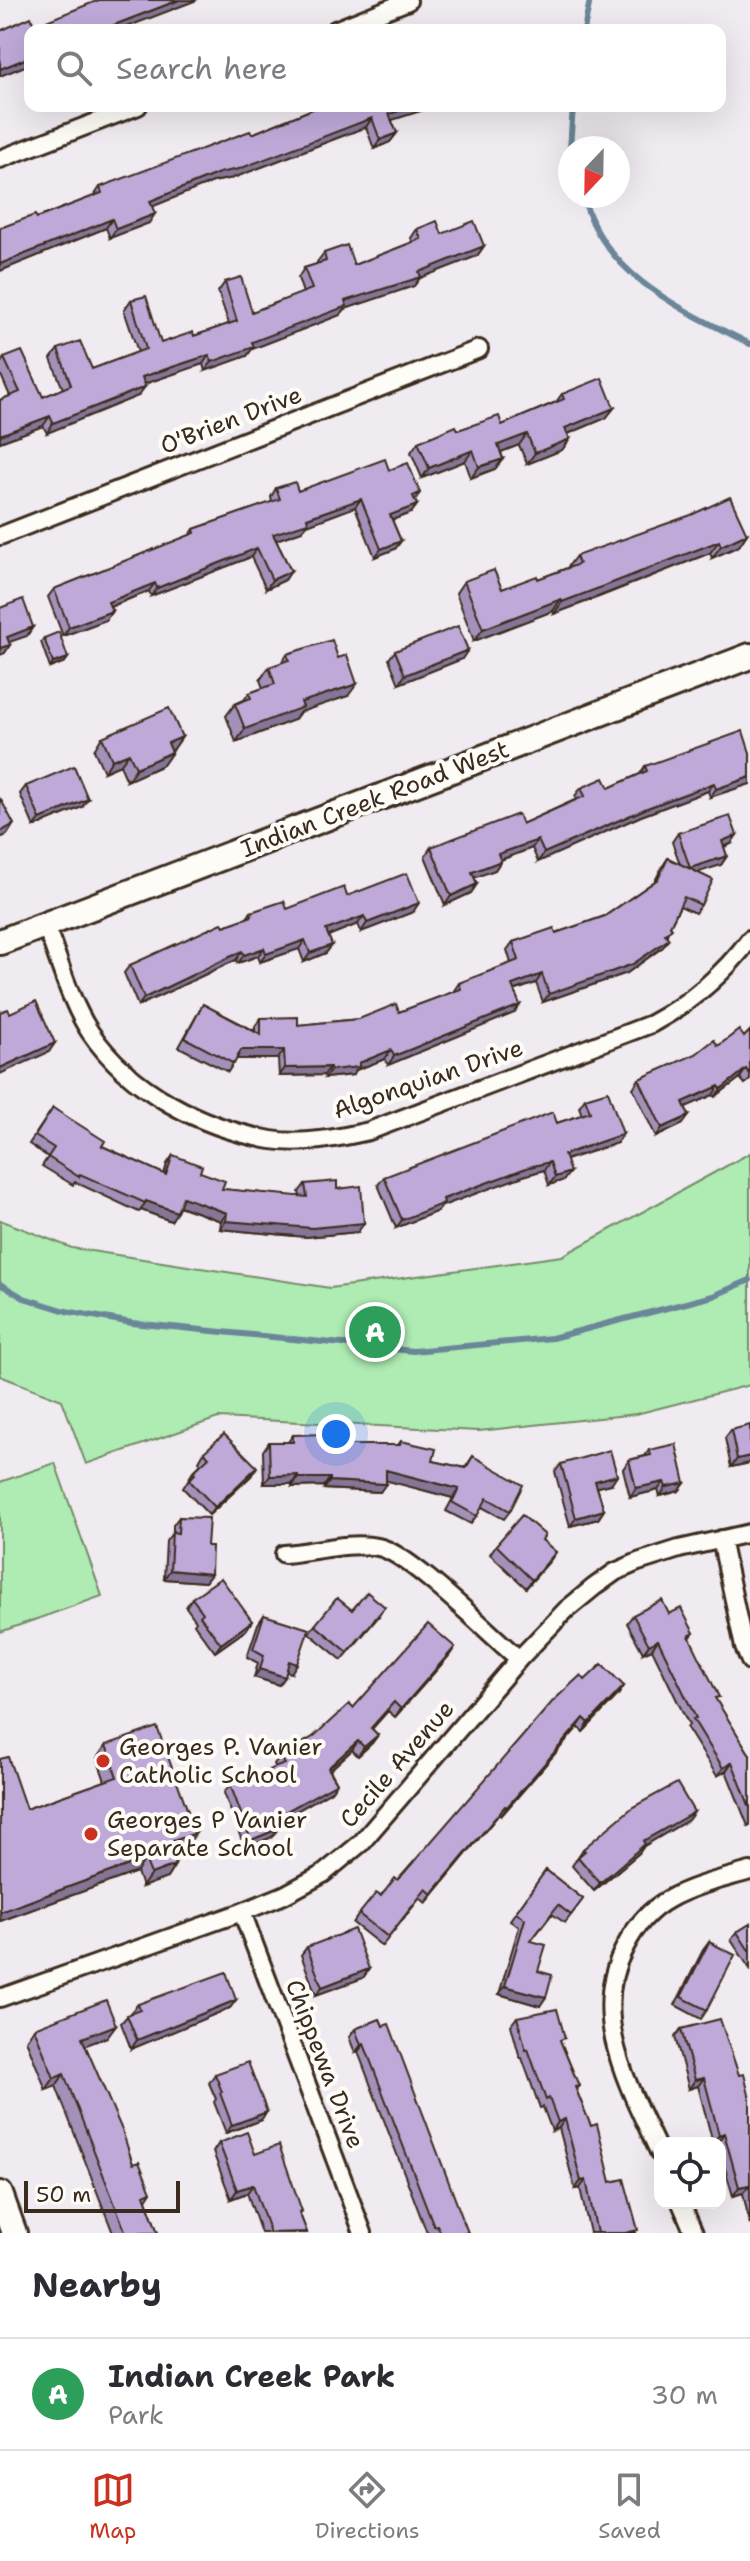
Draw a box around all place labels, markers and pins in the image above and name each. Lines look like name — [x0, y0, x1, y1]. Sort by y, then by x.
pin: A — [349, 1302, 401, 1362]
place label: Georges P. Vanier Catholic School — [119, 1731, 323, 1791]
marker: Georges P. Vanier Catholic School — [94, 1752, 112, 1770]
place label: Georges P Vanier Separate School — [107, 1804, 307, 1864]
marker: Georges P Vanier Separate School — [82, 1825, 100, 1843]

